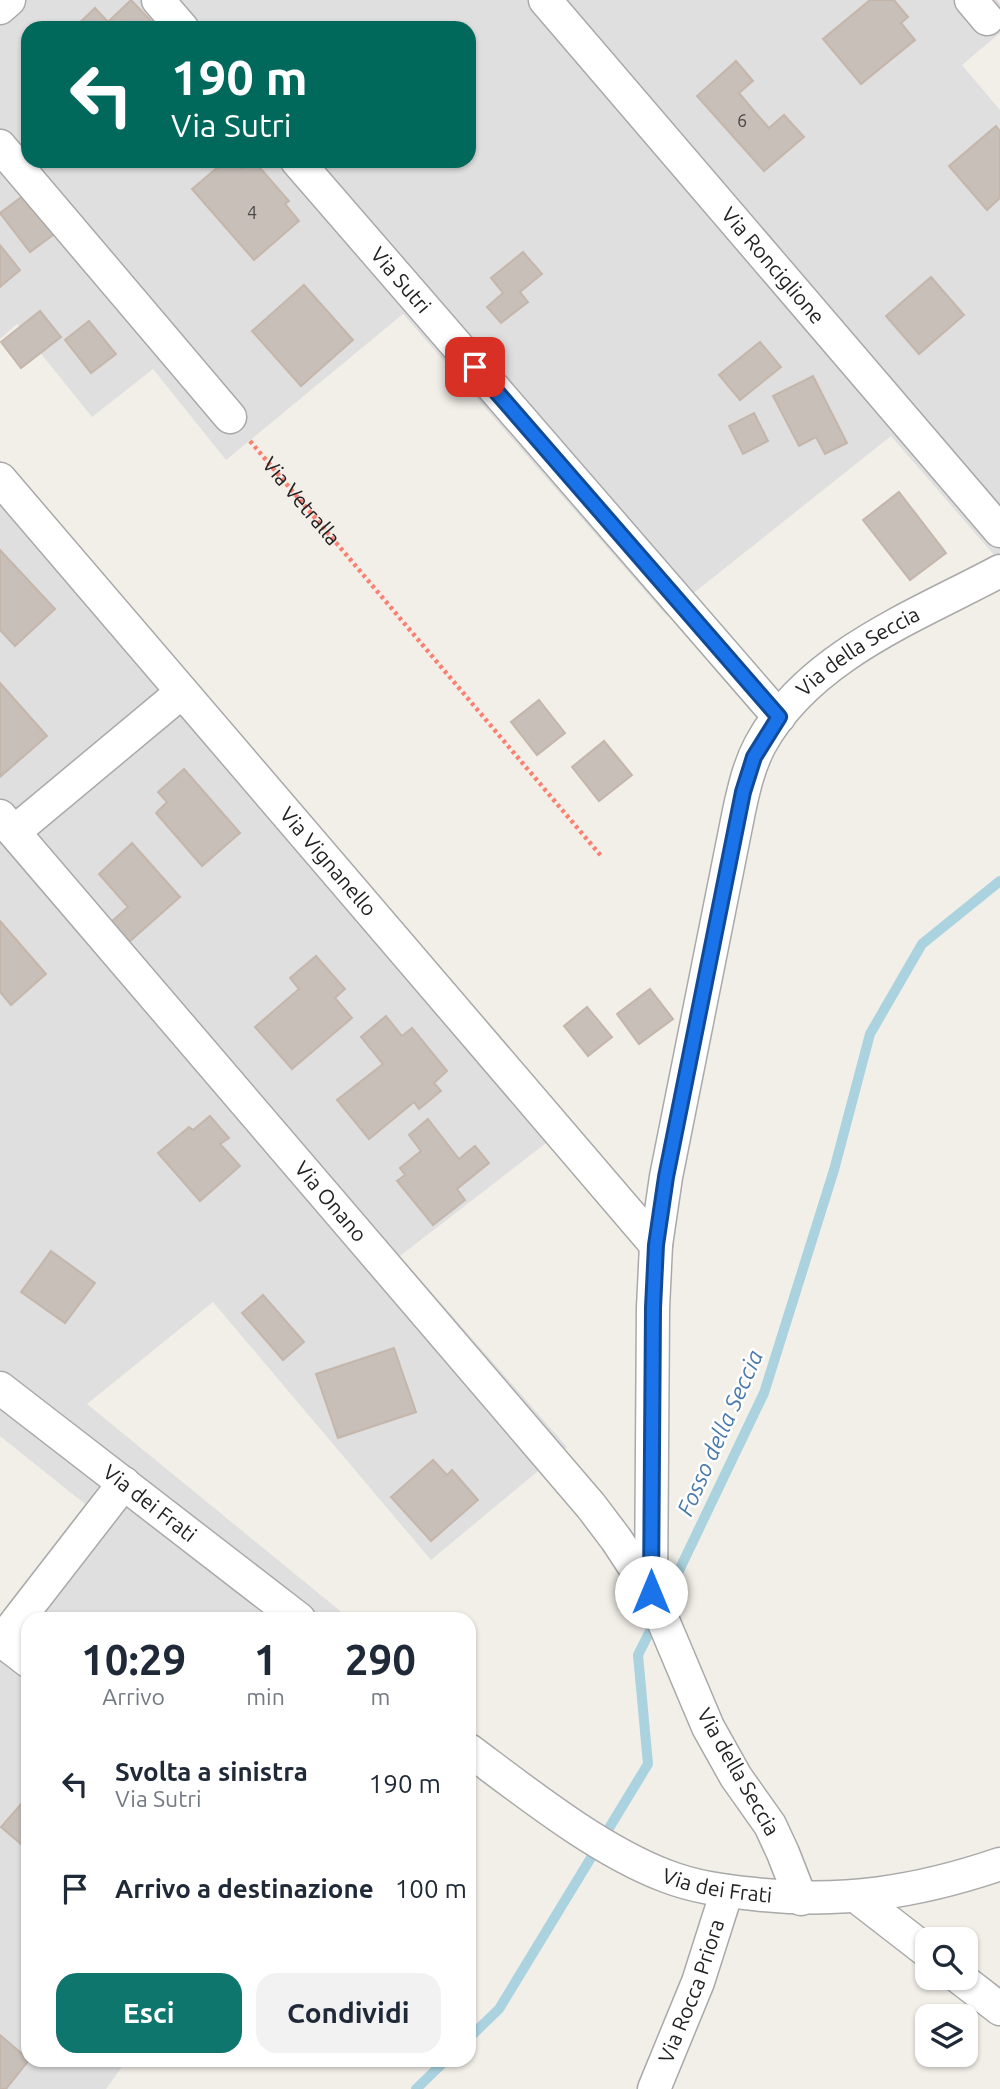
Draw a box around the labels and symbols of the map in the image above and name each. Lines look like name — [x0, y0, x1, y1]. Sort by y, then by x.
house number: 6 — [737, 110, 747, 130]
house number: 4 — [247, 202, 257, 222]
street label: Via Ronciglione — [717, 202, 830, 328]
street label: Via Sutri — [366, 242, 436, 317]
pin — [445, 337, 505, 397]
street label: Via Vetralla — [258, 452, 346, 550]
street label: Via della Seccia — [791, 601, 923, 701]
street label: Via Vignanello — [275, 802, 382, 920]
street label: Via Onano — [290, 1156, 372, 1246]
water label: Fosso della Seccia — [672, 1346, 767, 1519]
street label: Via dei Frati — [99, 1459, 202, 1546]
position arrow — [614, 1555, 688, 1629]
street label: Via della Seccia — [693, 1703, 785, 1840]
street label: Via dei Frati — [659, 1863, 773, 1907]
street label: Via Rocca Priora — [653, 1916, 728, 2066]

